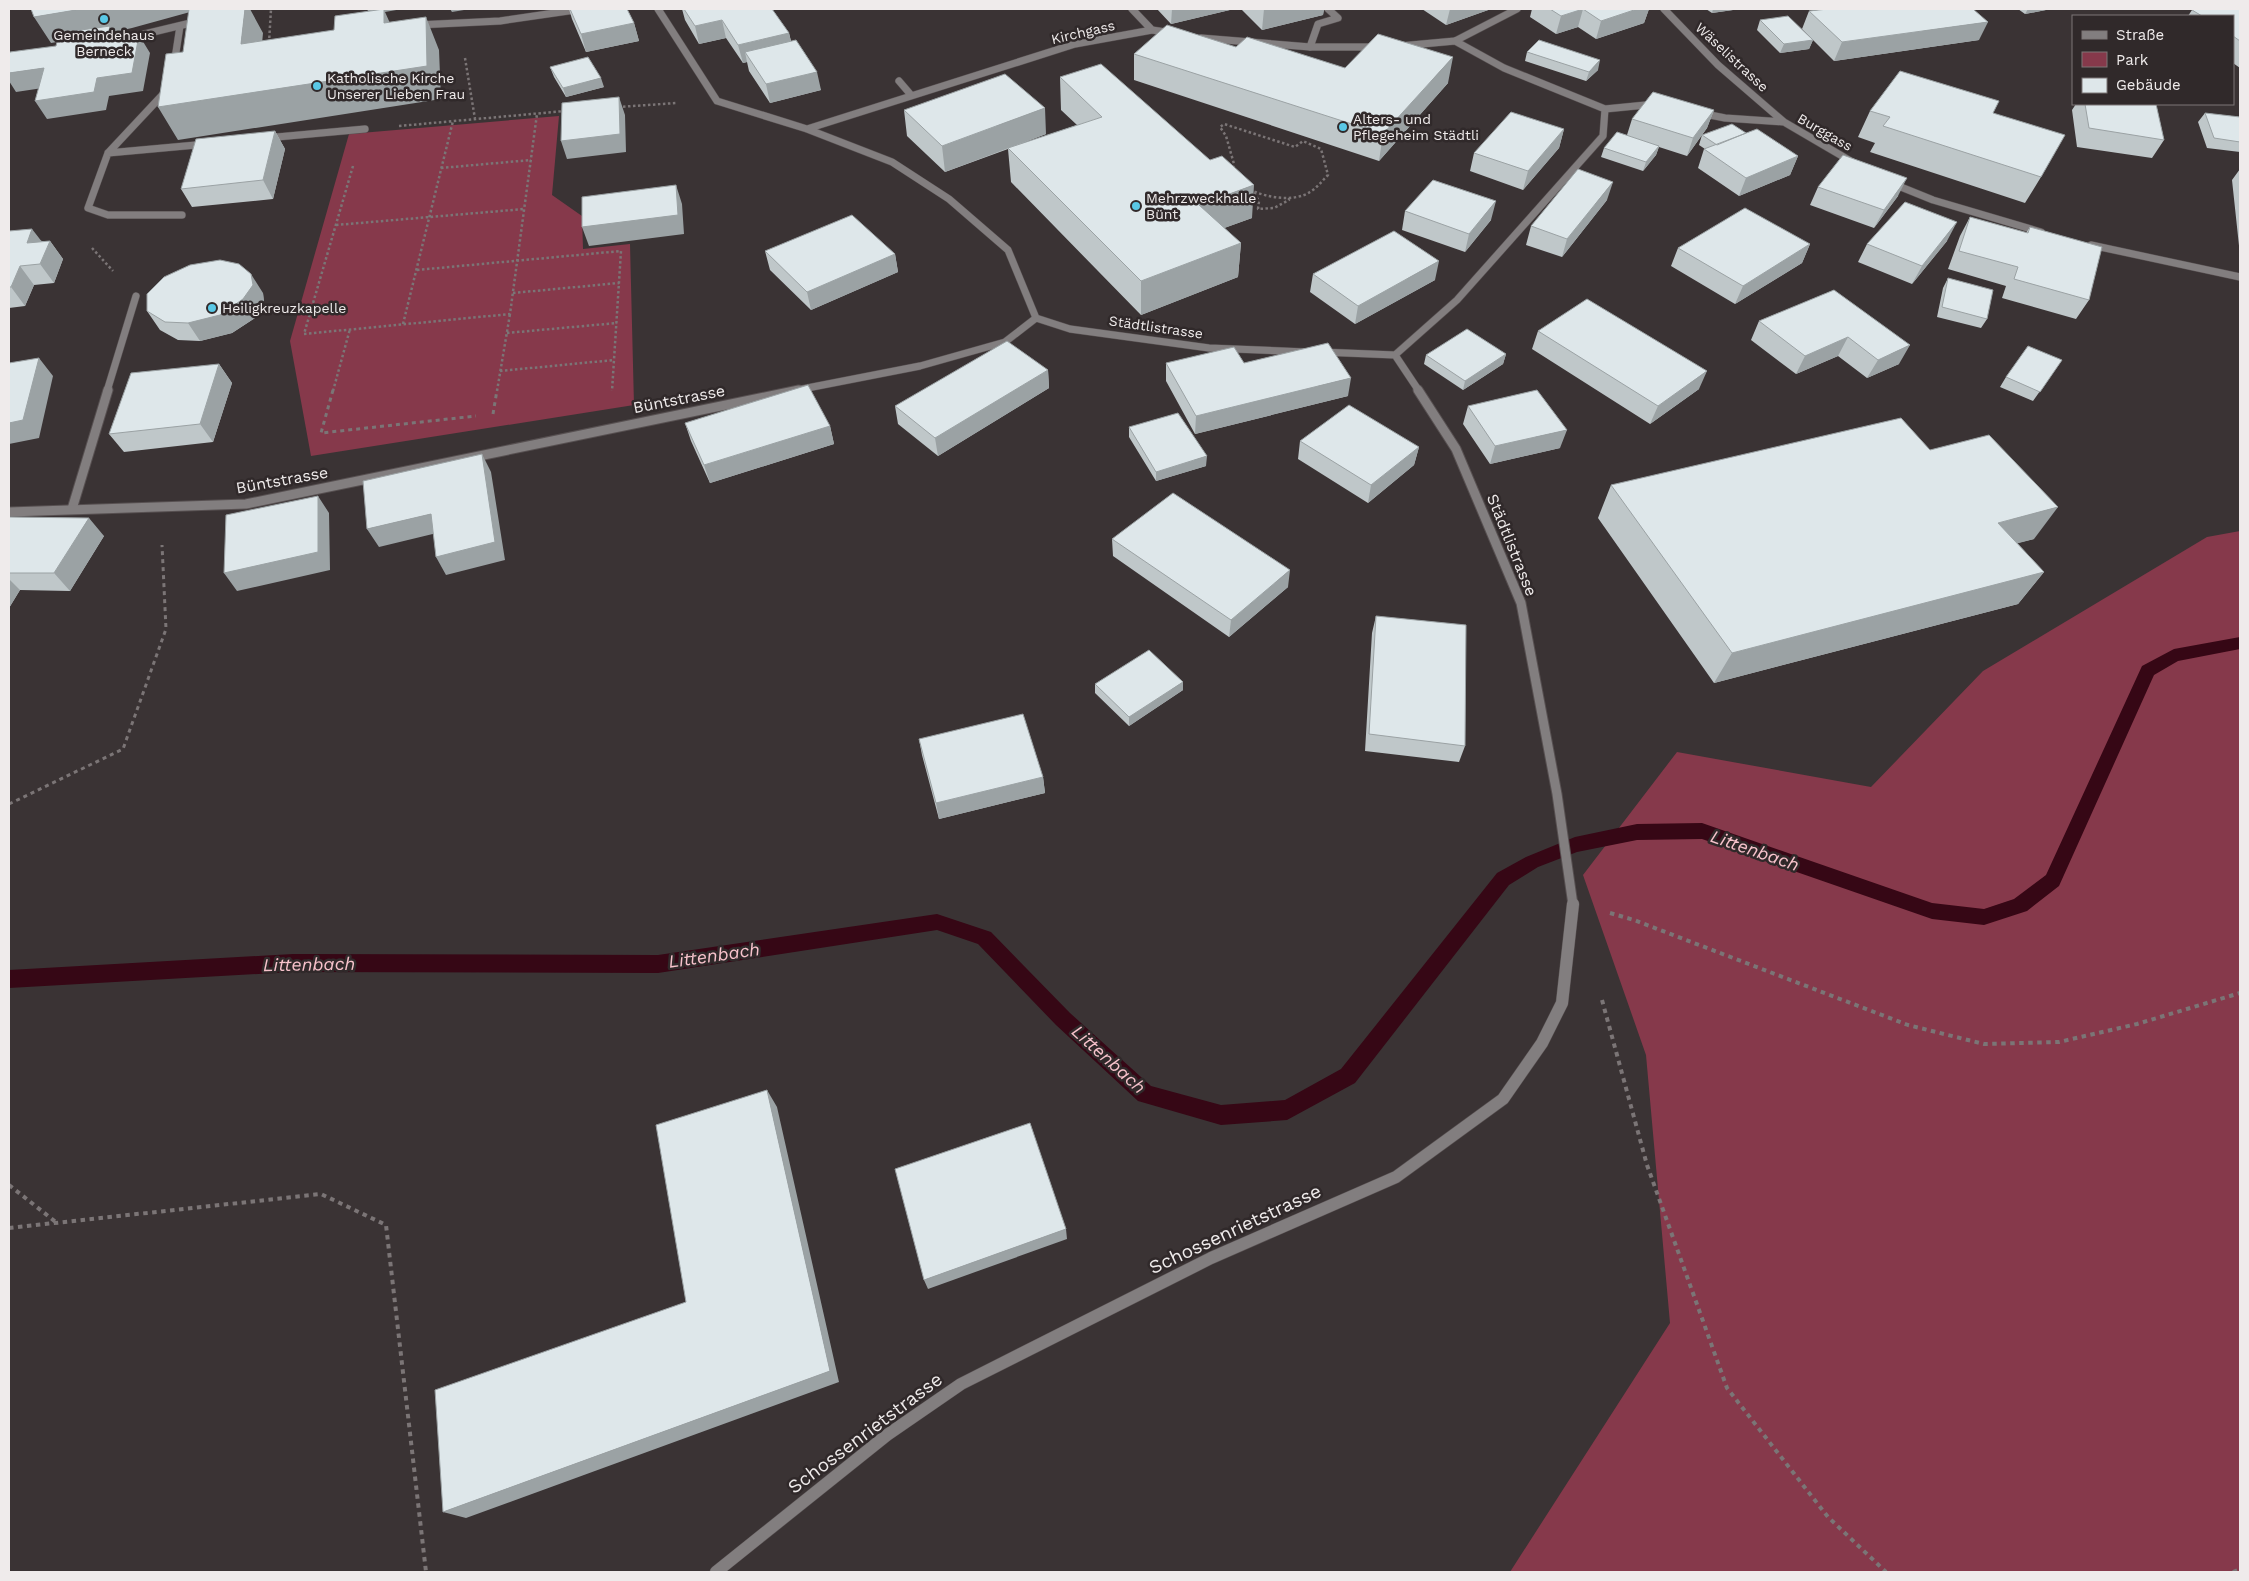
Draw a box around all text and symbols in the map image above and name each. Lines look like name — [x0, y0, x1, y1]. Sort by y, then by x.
marker: Gemeindehaus Berneck — [98, 13, 110, 25]
legend — [2072, 15, 2234, 105]
street label: Kirchgass — [1050, 17, 1116, 47]
street label: Wäselistrasse — [1692, 19, 1772, 95]
text: Straße — [2116, 26, 2164, 44]
place label: Gemeindehaus Berneck — [53, 27, 155, 59]
text: Park — [2116, 51, 2149, 69]
place label: Katholische Kirche Unserer Lieben Frau — [327, 70, 465, 102]
text: Gebäude — [2116, 76, 2181, 94]
marker: Katholische Kirche Unserer Lieben Frau — [311, 80, 323, 92]
street label: Burggass — [1795, 110, 1855, 154]
place label: Alters- und Pflegeheim Städtli — [1353, 111, 1479, 143]
marker: Alters- und Pflegeheim Städtli — [1337, 121, 1349, 133]
place label: Mehrzweckhalle Bünt — [1146, 190, 1256, 222]
marker: Mehrzweckhalle Bünt — [1130, 200, 1142, 212]
place label: Heiligkreuzkapelle — [222, 300, 346, 316]
marker: Heiligkreuzkapelle — [206, 302, 218, 314]
street label: Städtlistrasse — [1108, 312, 1204, 342]
street label: Büntstrasse — [631, 381, 727, 417]
street label: Büntstrasse — [234, 463, 330, 497]
street label: Städtlistrasse — [1483, 491, 1541, 599]
water label: Littenbach — [1708, 825, 1802, 875]
water label: Littenbach — [667, 938, 761, 972]
water label: Littenbach — [263, 953, 355, 975]
water label: Littenbach — [1068, 1020, 1150, 1098]
street label: Schossenrietstrasse — [1145, 1179, 1325, 1279]
street label: Schossenrietstrasse — [783, 1367, 947, 1499]

